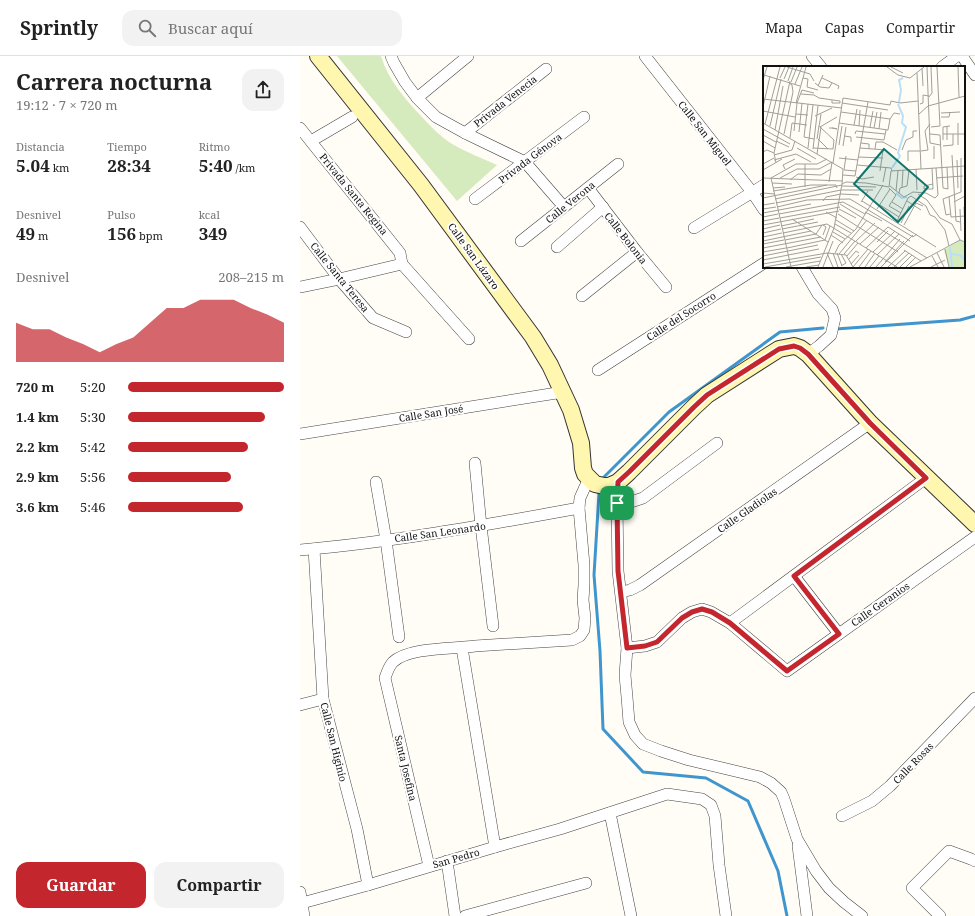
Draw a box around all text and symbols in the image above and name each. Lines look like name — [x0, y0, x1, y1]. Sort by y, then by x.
search box — [122, 10, 402, 46]
text: Sprintly — [20, 15, 98, 41]
icon: search — [136, 17, 158, 39]
text: Buscar aquí — [168, 18, 253, 38]
text: Mapa — [765, 18, 803, 37]
text: Capas — [825, 18, 864, 37]
text: Compartir — [886, 18, 955, 37]
text: Carrera nocturna — [16, 66, 212, 96]
inset map — [763, 66, 965, 268]
button: share — [242, 69, 284, 111]
street label: Privada Venecia — [470, 72, 540, 130]
text: 19:12 · 7 × 720 m — [16, 96, 118, 114]
street label: Calle San Miguel — [675, 98, 735, 168]
street label: Privada Génova — [495, 129, 565, 186]
text: Distancia — [16, 139, 65, 154]
text: Tiempo — [107, 139, 147, 154]
text: Ritmo — [199, 139, 230, 154]
street label: Privada Santa Regina — [317, 150, 392, 238]
text: 5.04 — [16, 154, 50, 177]
text: 28:34 — [107, 154, 151, 177]
text: 5:40 — [199, 154, 233, 177]
text: km — [50, 160, 70, 175]
text: /km — [233, 160, 256, 175]
street label: Calle Verona — [542, 177, 598, 226]
text: Desnivel — [16, 207, 61, 222]
text: Pulso — [107, 207, 136, 222]
text: kcal — [199, 207, 220, 222]
street label: Calle Bolonia — [601, 209, 651, 267]
street label: Calle San Lázaro — [445, 220, 503, 292]
text: 49 — [16, 222, 35, 245]
text: 156 — [107, 222, 136, 245]
text: 349 — [199, 222, 227, 245]
text: m — [35, 228, 48, 243]
text: bpm — [136, 228, 163, 243]
street label: Calle Santa Teresa — [307, 239, 373, 315]
text: Desnivel — [16, 268, 69, 286]
text: 208–215 m — [218, 268, 284, 286]
street label: Calle del Socorro — [644, 288, 719, 344]
text: 720 m — [16, 378, 54, 396]
text: 5:20 — [80, 378, 106, 396]
street label: Calle San José — [398, 401, 464, 425]
text: 1.4 km — [16, 408, 59, 426]
text: 5:30 — [80, 408, 106, 426]
text: 2.2 km — [16, 438, 59, 456]
text: 5:42 — [80, 438, 106, 456]
text: 2.9 km — [16, 468, 59, 486]
text: 5:56 — [80, 468, 106, 486]
street label: Calle Gladiolas — [714, 484, 780, 536]
pin — [600, 486, 634, 520]
icon: arrive — [606, 492, 628, 514]
text: 3.6 km — [16, 498, 59, 516]
text: 5:46 — [80, 498, 106, 516]
street label: Calle San Leonardo — [393, 519, 487, 545]
street label: Calle Geranios — [848, 578, 912, 629]
street label: Calle San Higinio — [317, 701, 351, 783]
street label: Santa Josefina — [392, 734, 420, 803]
street label: Calle Rosas — [890, 739, 937, 787]
street label: San Pedro — [431, 845, 481, 871]
button: Guardar — [16, 862, 146, 908]
button: Compartir — [154, 862, 284, 908]

